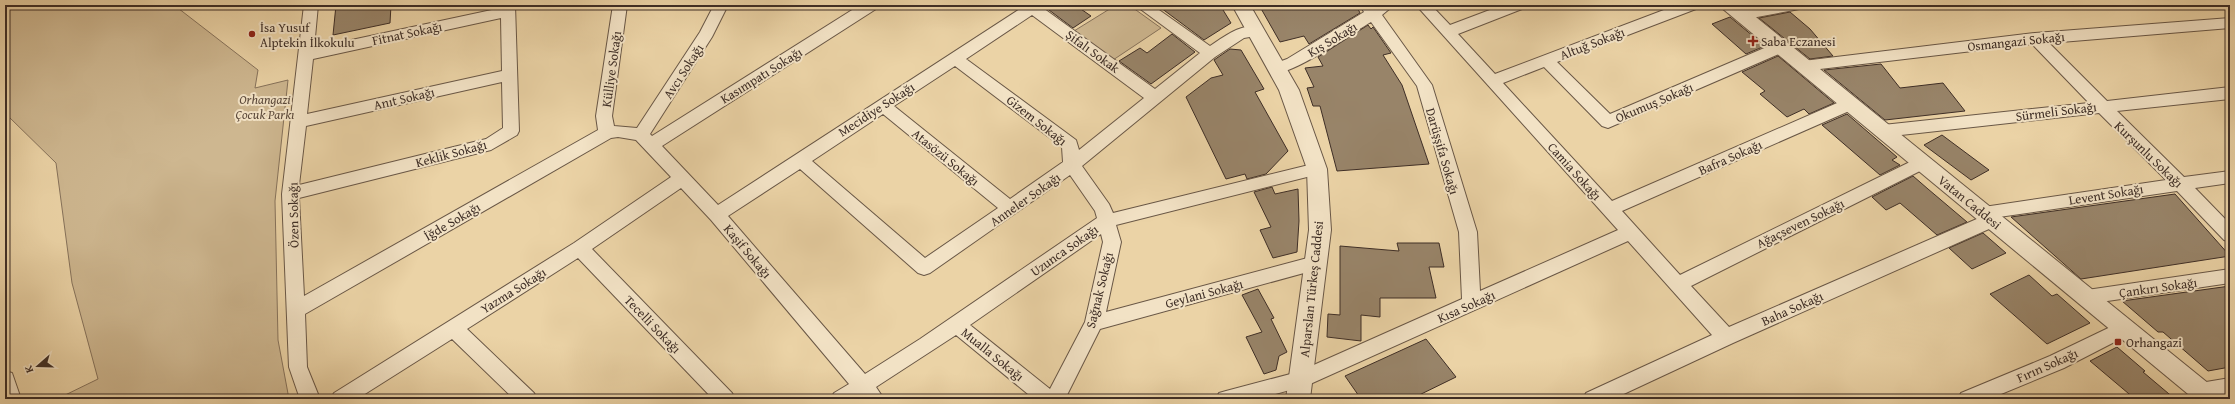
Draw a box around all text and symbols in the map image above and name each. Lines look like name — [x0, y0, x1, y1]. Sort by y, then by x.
street label: Fitnat Sokağı — [370, 17, 444, 50]
street label: Kış Sokağı — [1304, 17, 1361, 62]
place label: İsa Yusuf Alptekin İlkokulu — [260, 18, 355, 52]
street label: Altuğ Sokağı — [1557, 22, 1628, 65]
street label: Şifalı Sokak — [1062, 25, 1124, 78]
street label: Osmangazi Sokağı — [1966, 27, 2066, 56]
marker: İsa Yusuf Alptekin İlkokulu — [247, 29, 257, 39]
street label: Külliye Sokağı — [597, 29, 626, 108]
place label: Saba Eczanesi — [1761, 32, 1836, 51]
marker: Saba Eczanesi — [1748, 36, 1758, 46]
street label: Avcı Sokağı — [659, 40, 708, 102]
street label: Kasımpatı Sokağı — [717, 42, 806, 108]
street label: Mecidiye Sokağı — [834, 77, 919, 141]
street label: Okumuş Sokağı — [1612, 77, 1696, 127]
street label: Anıt Sokağı — [372, 82, 437, 115]
park label: Orhangazi Çocuk Parkı — [236, 90, 295, 124]
street label: Gizem Sokağı — [1002, 91, 1071, 150]
street label: Sürmeli Sokağı — [2014, 97, 2098, 126]
street label: Darüşşifa Sokağı — [1421, 106, 1464, 197]
street label: Kurşunlu Sokağı — [2110, 117, 2188, 192]
street label: Atasözü Sokağı — [908, 124, 984, 191]
street label: Keklik Sokağı — [413, 135, 489, 172]
street label: Bafra Sokağı — [1695, 135, 1765, 180]
street label: Camia Sokağı — [1543, 138, 1606, 205]
street label: Anneler Sokağı — [986, 168, 1065, 231]
street label: Vatan Caddesi — [1934, 171, 2006, 234]
street label: Levent Sokağı — [2067, 179, 2145, 210]
street label: Özen Sokağı — [283, 182, 304, 248]
street label: Ağaçseven Sokağı — [1753, 194, 1848, 253]
street label: İğde Sokağı — [421, 197, 484, 245]
street label: Alparslan Türkeş Caddesi — [1295, 219, 1328, 358]
street label: Kaşif Sokağı — [719, 220, 776, 283]
street label: Uzunca Sokağı — [1026, 220, 1102, 281]
street label: Sağnak Sokağı — [1081, 250, 1118, 330]
street label: Yazma Sokağı — [477, 262, 550, 318]
street label: Çankırı Sokağı — [2118, 273, 2199, 302]
street label: Geylani Sokağı — [1163, 274, 1245, 313]
street label: Kısa Sokağı — [1434, 285, 1498, 328]
street label: Baha Sokağı — [1758, 286, 1826, 330]
street label: Tecelli Sokağı — [620, 291, 686, 358]
street label: Mualla Sokağı — [957, 323, 1028, 386]
place label: Orhangazi — [2126, 333, 2182, 352]
marker: Orhangazi — [2113, 337, 2123, 347]
street label: Fırın Sokağı — [2014, 343, 2081, 387]
north arrow — [18, 346, 58, 386]
text: K — [20, 363, 37, 375]

